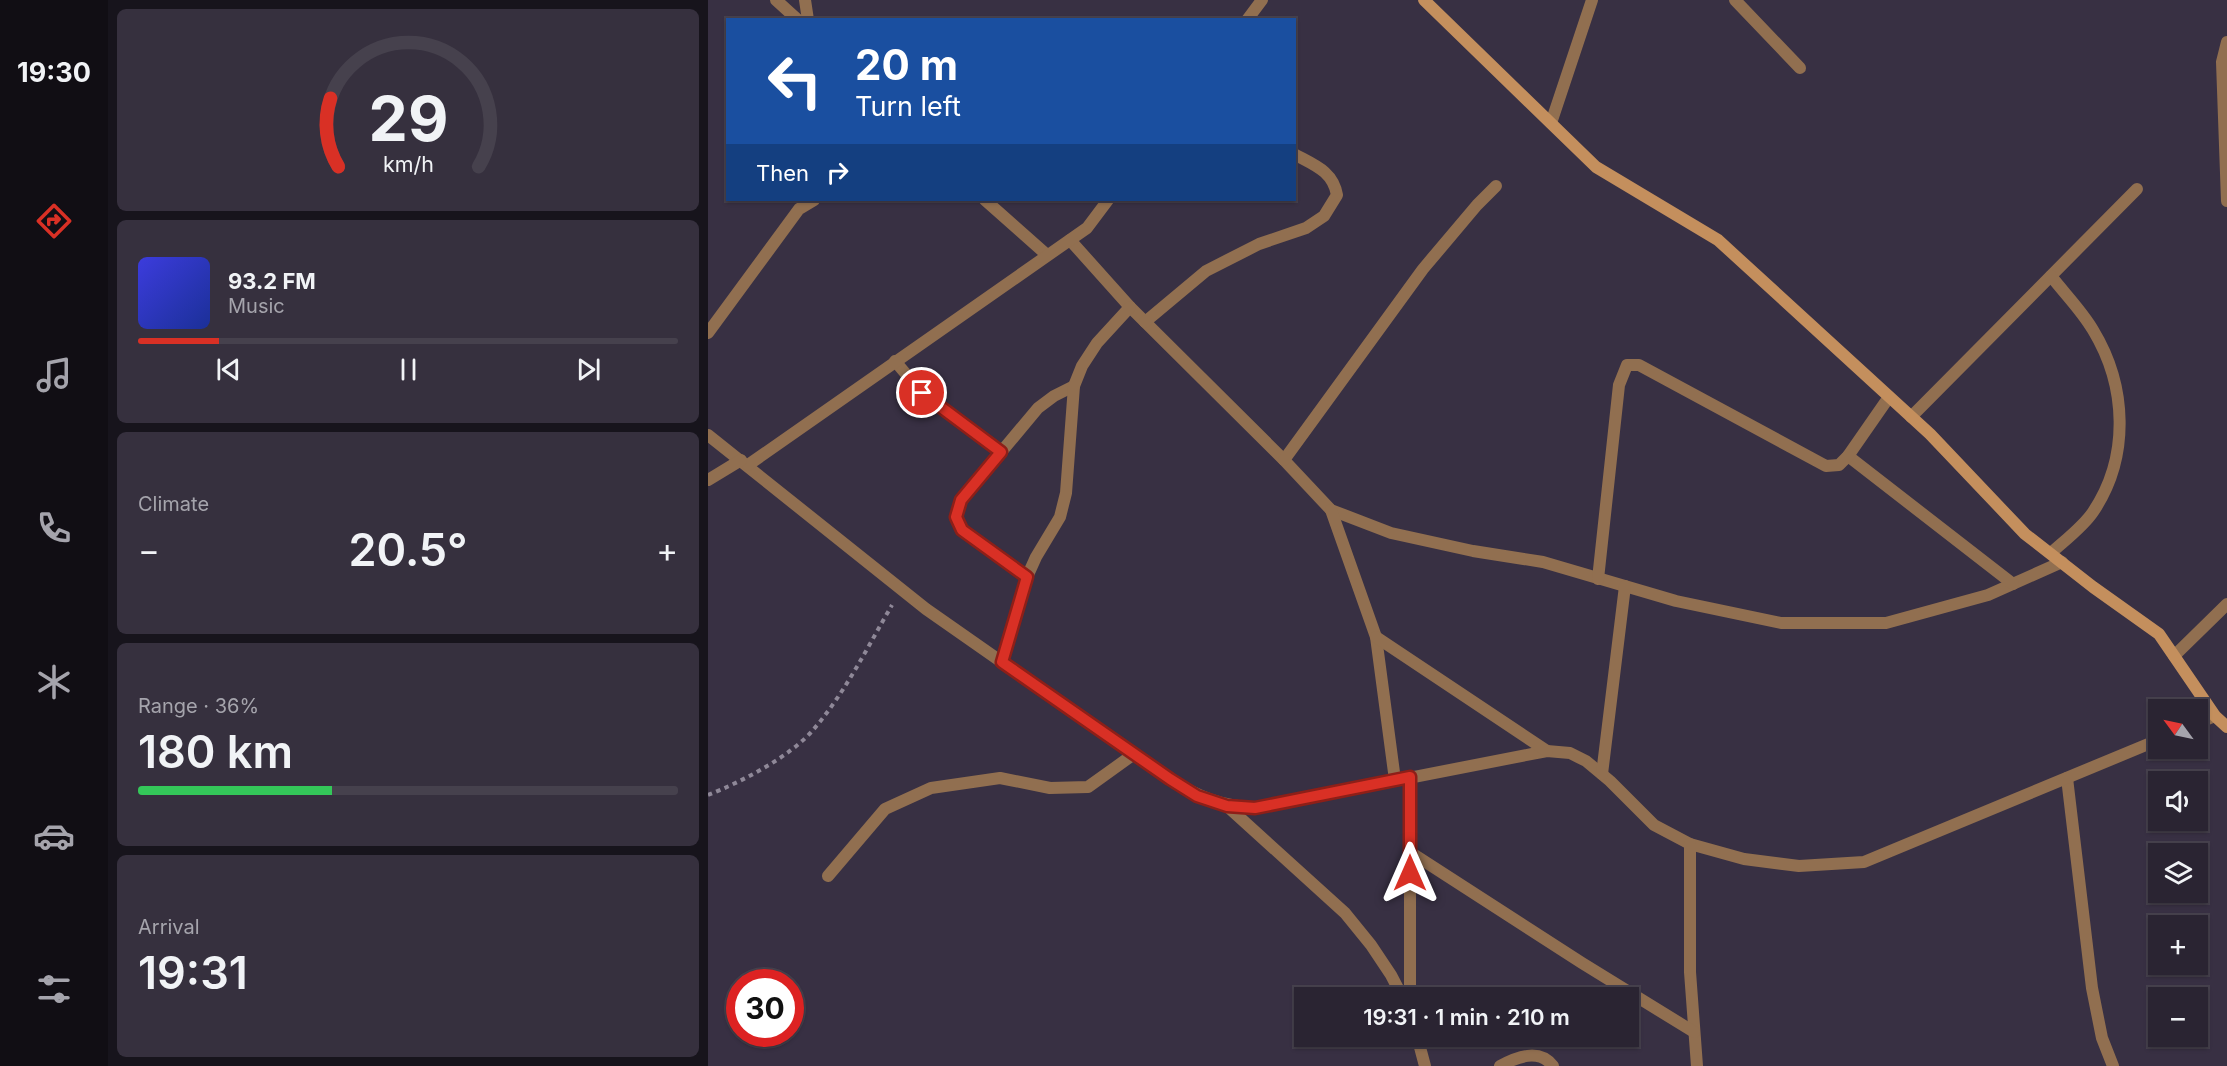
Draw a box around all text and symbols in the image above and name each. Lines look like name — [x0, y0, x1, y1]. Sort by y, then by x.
text: 20 m — [855, 39, 958, 90]
icon: left — [756, 42, 834, 120]
text: 19:30 — [17, 56, 91, 89]
text: 29 — [368, 81, 448, 156]
text: Turn left — [855, 90, 961, 123]
text: km/h — [383, 152, 433, 178]
icon: right — [821, 156, 854, 189]
text: Then — [756, 160, 809, 186]
icon: directions — [33, 200, 75, 242]
text: 93.2 FM — [228, 268, 316, 294]
text: Music — [228, 294, 285, 318]
icon: previous — [212, 353, 245, 386]
icon: pause — [392, 353, 425, 386]
icon: next — [572, 353, 605, 386]
icon: music — [33, 354, 75, 396]
pin — [896, 367, 947, 418]
icon: arrive — [905, 376, 938, 409]
text: Climate — [138, 492, 209, 516]
icon: phone — [33, 507, 75, 549]
text: 20.5° — [348, 522, 468, 577]
text: − — [138, 530, 160, 570]
text: + — [656, 530, 678, 570]
icon: climate — [33, 661, 75, 703]
text: Range · 36% — [138, 694, 259, 718]
north arrow — [2148, 699, 2208, 759]
map controls — [2148, 699, 2208, 1047]
text: 180 km — [138, 724, 293, 779]
button: sound — [2148, 771, 2208, 831]
icon: car — [33, 815, 75, 857]
position arrow — [1378, 841, 1442, 905]
button: layers — [2148, 843, 2208, 903]
text: Arrival — [138, 915, 200, 939]
button: + — [2148, 915, 2208, 975]
text: 19:31 — [138, 945, 248, 1000]
icon: filters — [33, 968, 75, 1010]
speed limit sign: 30 — [726, 969, 804, 1047]
button: − — [2148, 987, 2208, 1047]
text: 19:31 · 1 min · 210 m — [1363, 1004, 1570, 1030]

